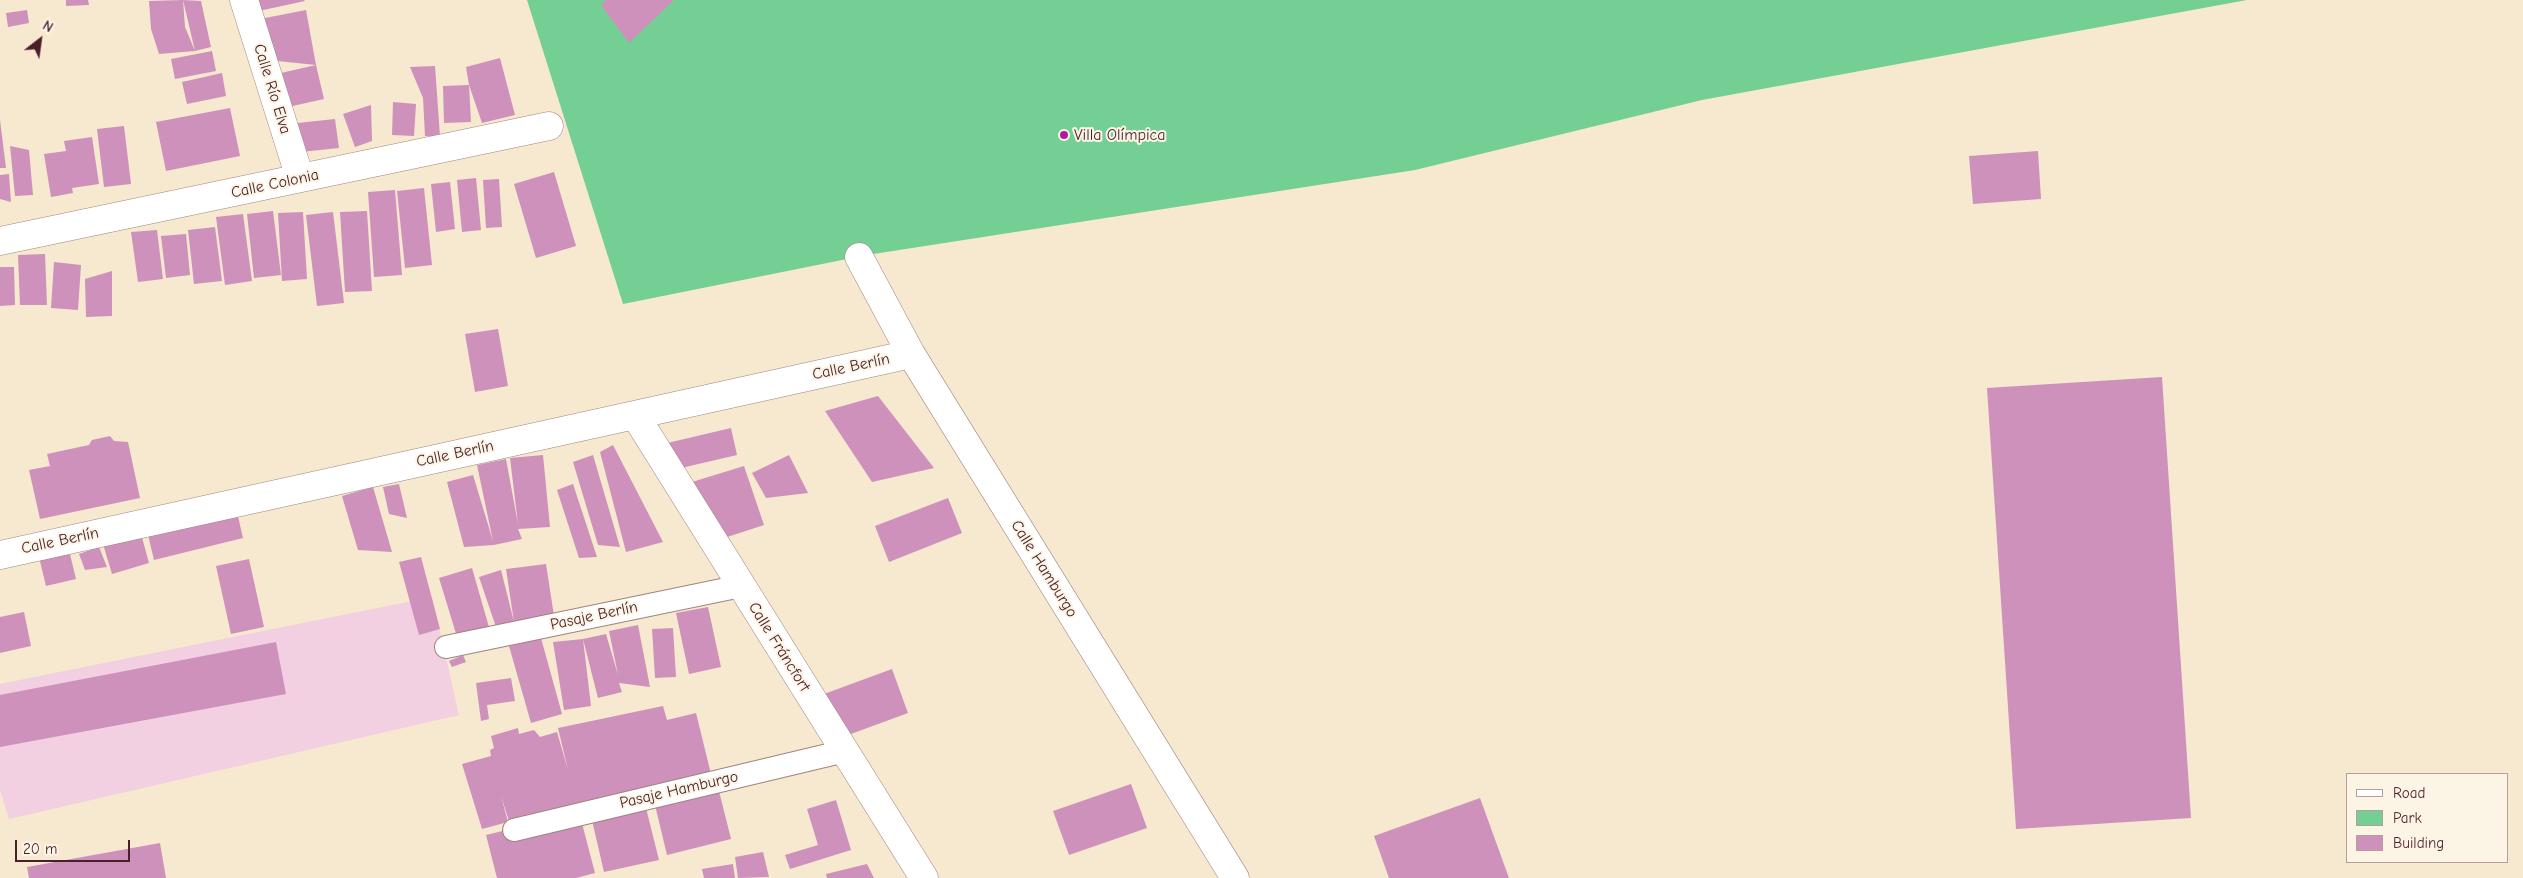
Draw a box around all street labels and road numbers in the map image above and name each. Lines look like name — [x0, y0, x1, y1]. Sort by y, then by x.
street label: Calle Río Elva — [249, 42, 295, 136]
street label: Calle Colonia — [229, 165, 321, 203]
street label: Calle Berlín — [810, 349, 892, 385]
street label: Calle Berlín — [414, 436, 496, 472]
street label: Calle Hamburgo — [1006, 517, 1082, 621]
street label: Calle Berlín — [19, 523, 101, 559]
street label: Pasaje Berlín — [549, 597, 639, 635]
street label: Calle Fráncfort — [744, 599, 814, 695]
street label: Pasaje Hamburgo — [618, 767, 740, 813]

